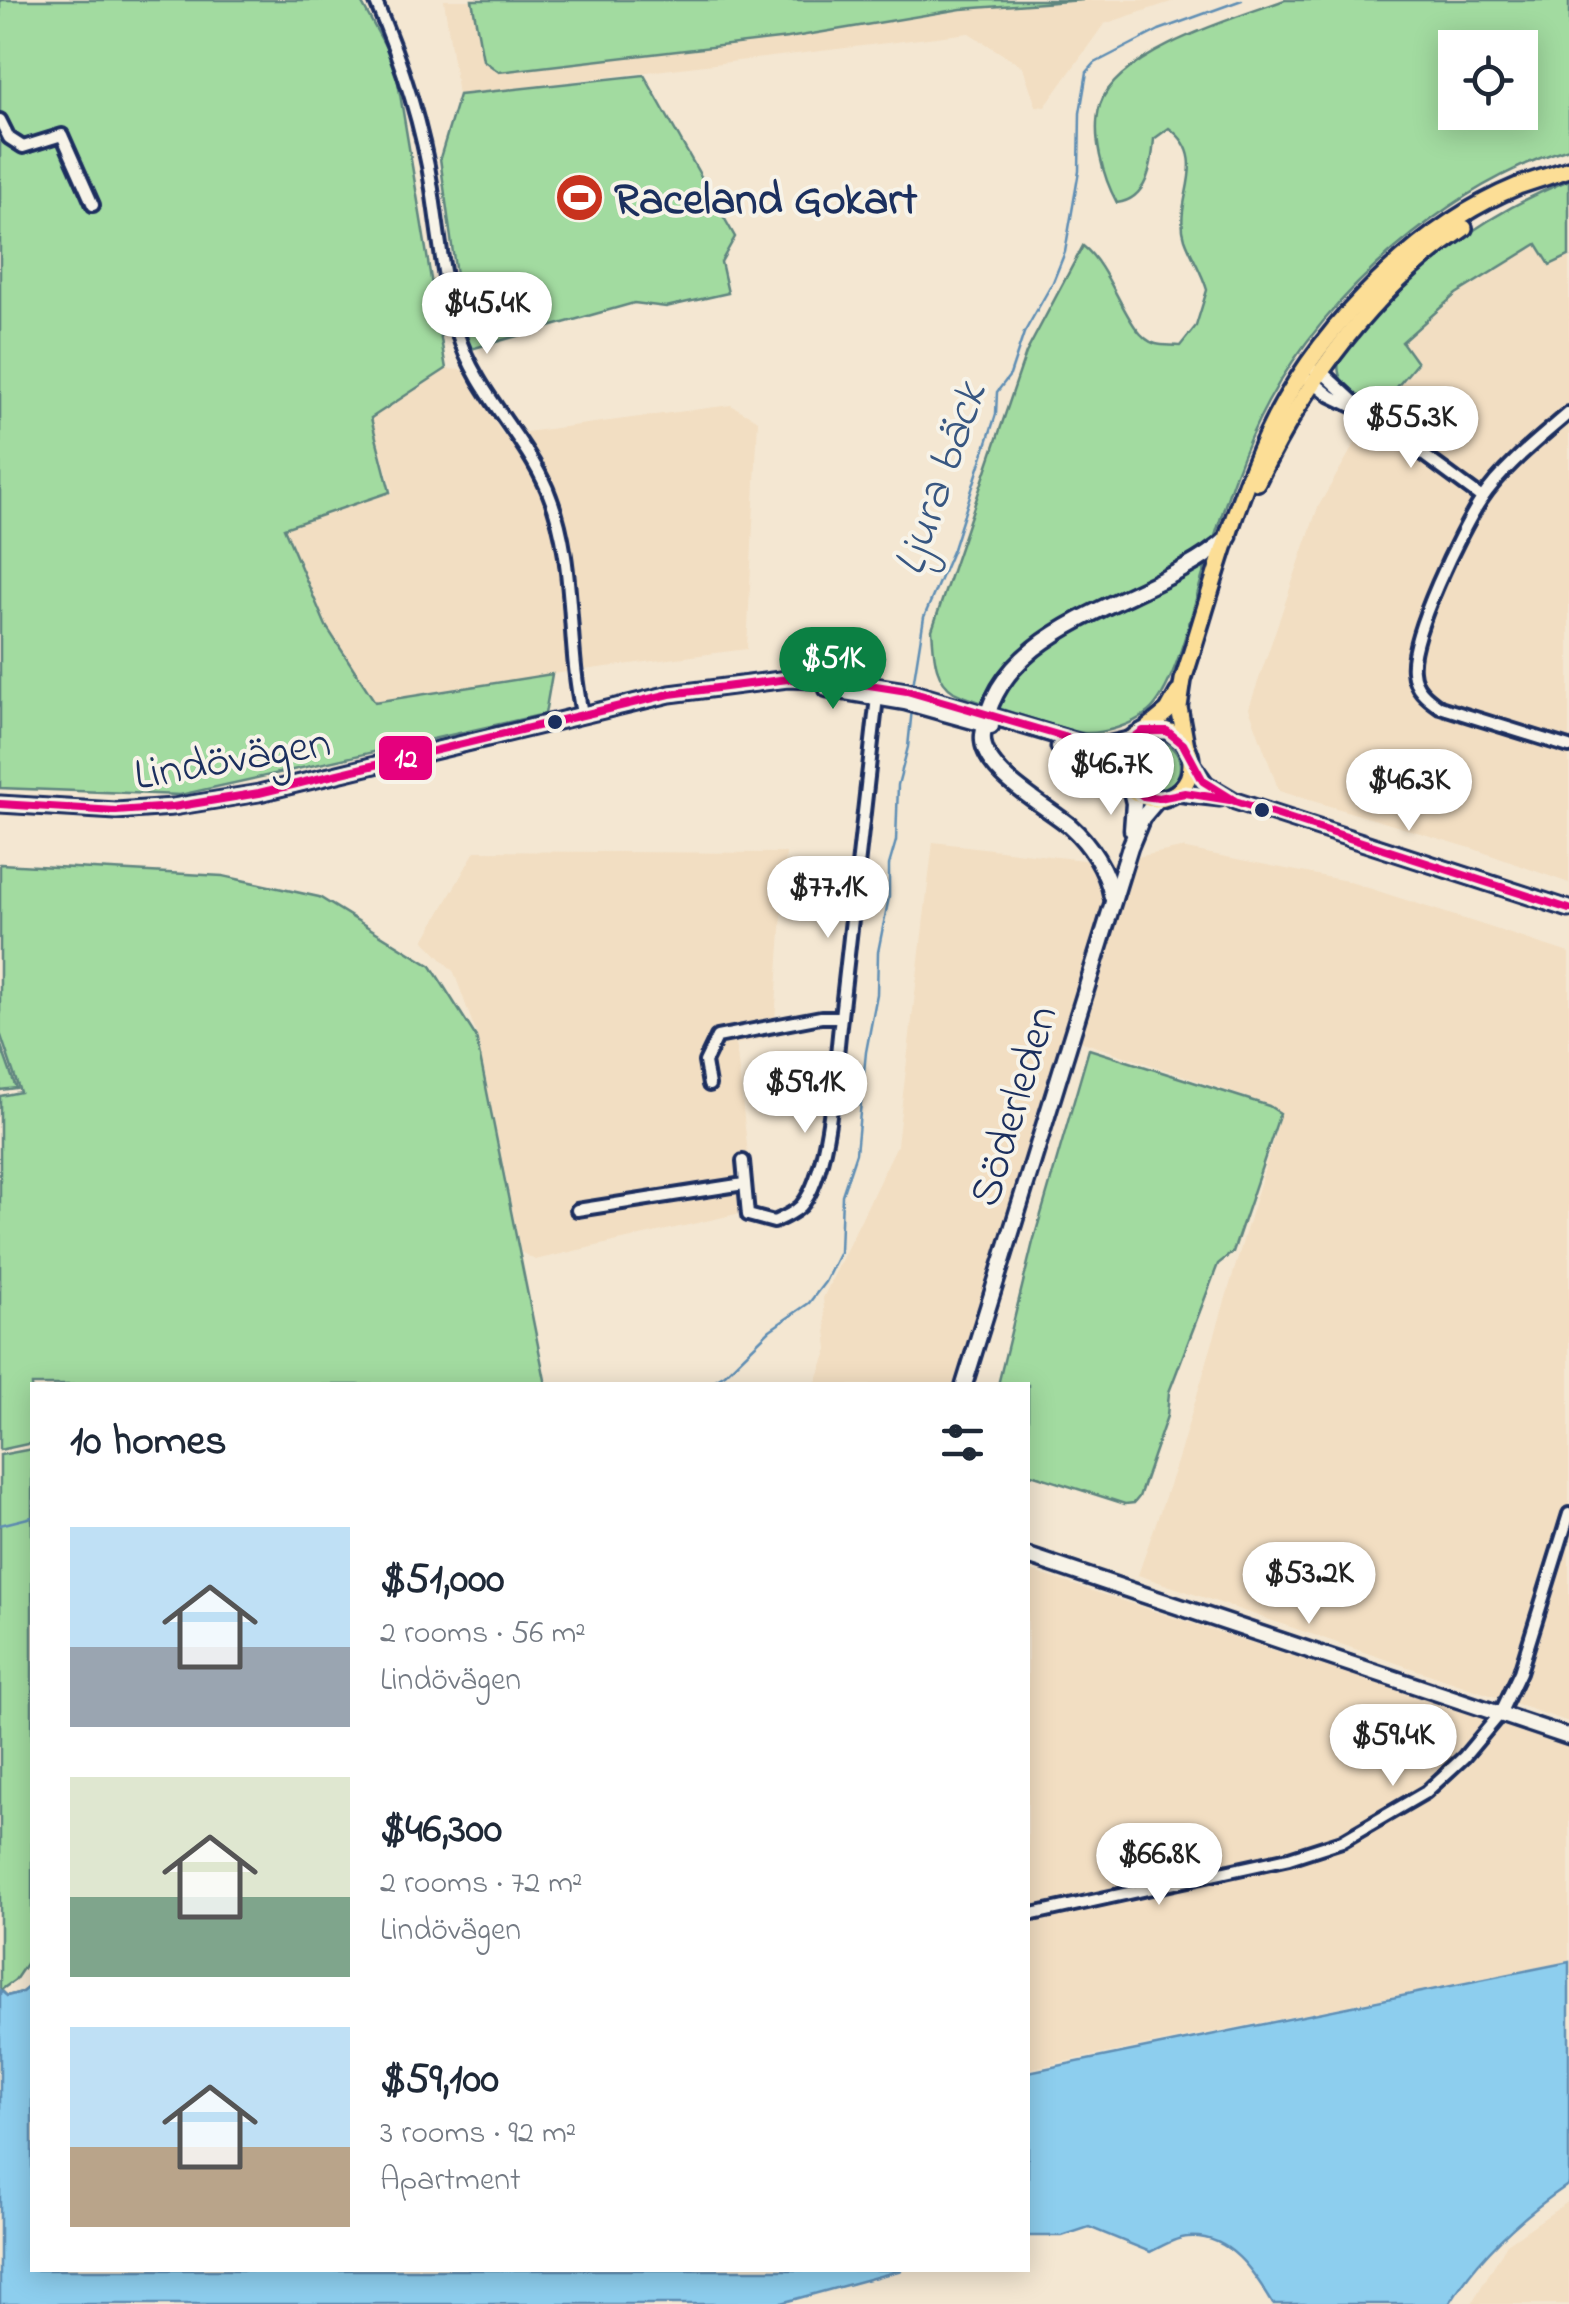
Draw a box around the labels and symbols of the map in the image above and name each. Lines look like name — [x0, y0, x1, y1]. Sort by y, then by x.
place label: Raceland Gokart — [614, 169, 918, 235]
sports icon: Raceland Gokart — [553, 171, 605, 223]
pin: $45.4K — [406, 272, 568, 357]
water label: Ljura bäck — [876, 372, 1008, 585]
pin: $55.3K — [1330, 386, 1492, 471]
pin: $51K — [774, 627, 892, 712]
street label: Lindövägen — [129, 711, 336, 812]
unlabelled marker — [545, 712, 565, 732]
pin: $46.7K — [1030, 733, 1192, 818]
line badge: 12 — [377, 734, 434, 782]
text: 12 — [395, 740, 417, 781]
pin: $46.3K — [1328, 749, 1490, 834]
unlabelled marker — [1252, 800, 1272, 820]
pin: $77.1K — [747, 856, 909, 941]
street label: Söderleden — [954, 998, 1078, 1215]
pin: $59.1K — [724, 1051, 886, 1136]
pin: $53.2K — [1228, 1542, 1390, 1627]
pin: $59.4K — [1312, 1704, 1474, 1789]
pin: $66.8K — [1078, 1823, 1240, 1908]

